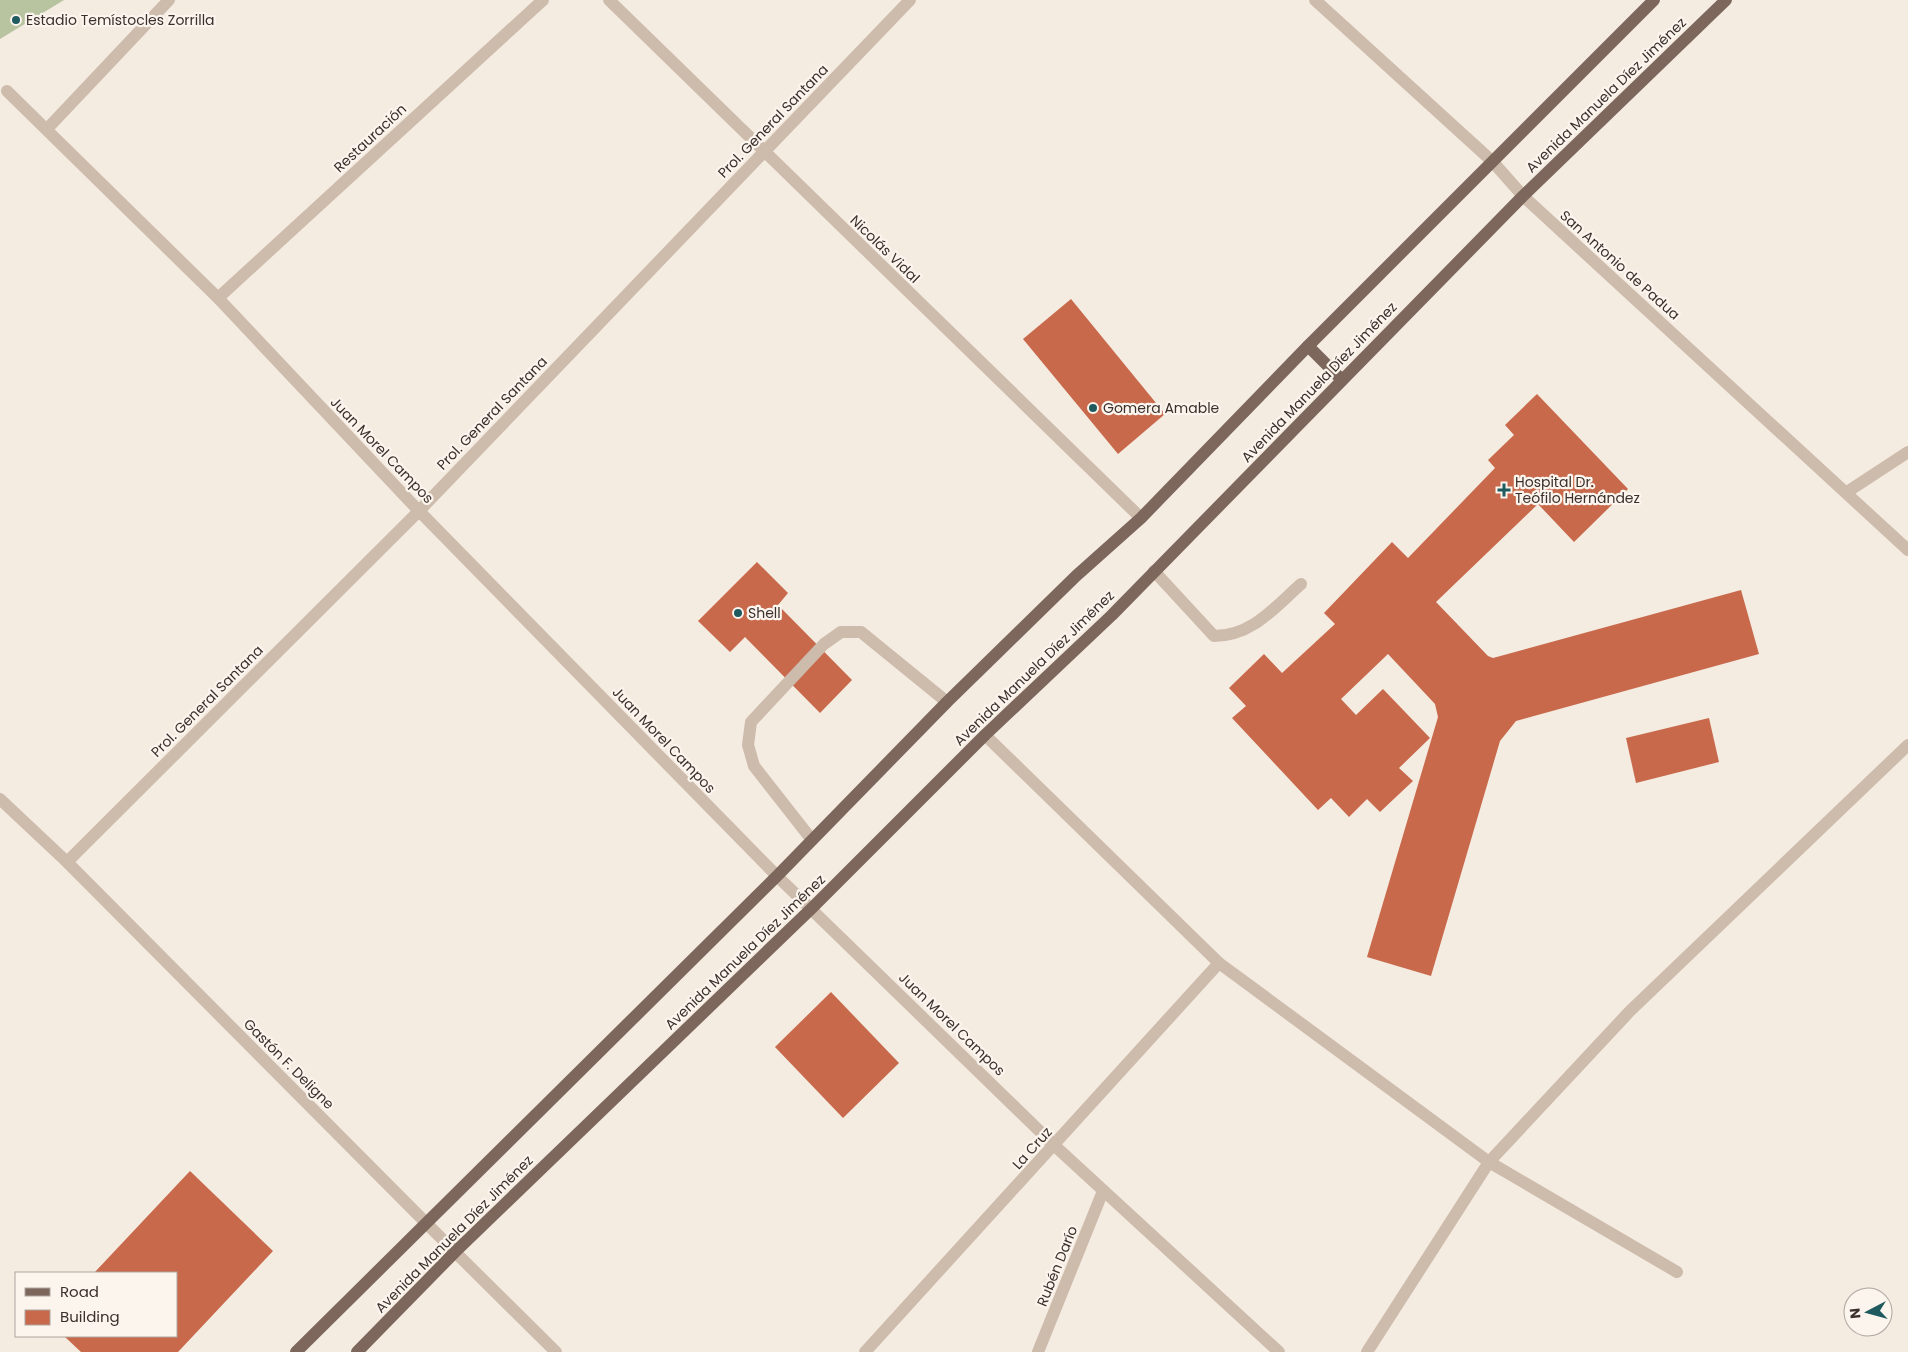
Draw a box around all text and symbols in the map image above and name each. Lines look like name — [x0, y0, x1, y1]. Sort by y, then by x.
place label: Estadio Temístocles Zorrilla — [26, 10, 215, 30]
street label: Avenida Manuela Díez Jiménez — [1521, 13, 1691, 177]
marker: Estadio Temístocles Zorrilla — [10, 14, 22, 26]
street label: Prol. General Santana — [713, 60, 833, 182]
street label: Restauración — [329, 99, 411, 177]
street label: San Antonio de Padua — [1556, 206, 1684, 324]
street label: Nicolás Vidal — [846, 211, 924, 287]
street label: Avenida Manuela Díez Jiménez — [1237, 297, 1401, 467]
street label: Prol. General Santana — [432, 352, 552, 474]
street label: Juan Morel Campos — [326, 392, 438, 508]
place label: Gomera Amable — [1103, 398, 1220, 418]
marker: Gomera Amable — [1087, 402, 1099, 414]
place label: Hospital Dr. Teófilo Hernández — [1515, 472, 1640, 508]
marker: Hospital Dr. Teófilo Hernández — [1497, 483, 1511, 497]
street label: Avenida Manuela Díez Jiménez — [949, 586, 1119, 750]
place label: Shell — [748, 603, 781, 623]
marker: Shell — [732, 607, 744, 619]
street label: Prol. General Santana — [146, 640, 268, 762]
street label: Juan Morel Campos — [608, 682, 720, 798]
street label: Avenida Manuela Díez Jiménez — [660, 870, 830, 1034]
street label: Juan Morel Campos — [894, 968, 1010, 1080]
street label: Gastón F. Deligne — [239, 1014, 339, 1114]
street label: La Cruz — [1008, 1122, 1056, 1174]
street label: Avenida Manuela Díez Jiménez — [371, 1151, 537, 1317]
street label: Rubén Darío — [1032, 1223, 1082, 1309]
legend — [15, 1272, 178, 1337]
text: Road — [60, 1281, 99, 1302]
north arrow — [1843, 1287, 1893, 1337]
text: Building — [60, 1306, 120, 1327]
text: N — [1845, 1307, 1866, 1320]

